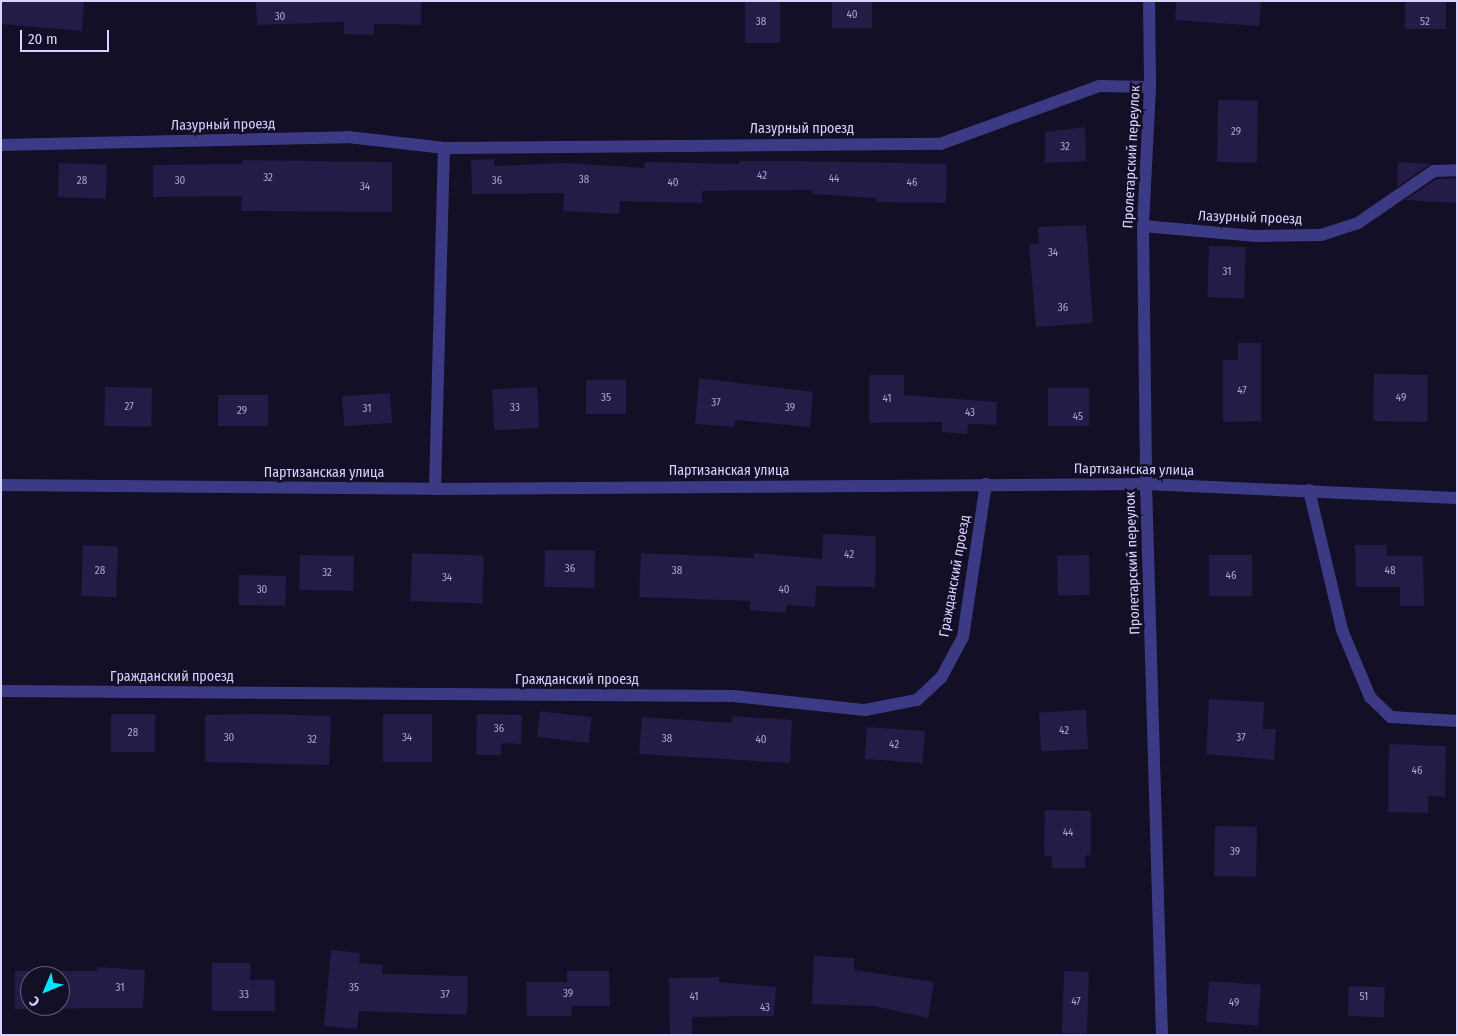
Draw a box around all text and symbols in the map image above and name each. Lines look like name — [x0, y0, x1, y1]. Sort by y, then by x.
house number: 40 — [846, 8, 858, 22]
house number: 30 — [275, 10, 285, 24]
house number: 38 — [756, 15, 766, 29]
house number: 52 — [1420, 15, 1430, 29]
scale bar — [22, 20, 111, 52]
text: 20 m — [28, 30, 58, 48]
street label: Пролетарский переулок — [1120, 85, 1144, 229]
street label: Лазурный проезд — [171, 116, 275, 134]
street label: Лазурный проезд — [750, 121, 854, 137]
house number: 29 — [1231, 125, 1241, 139]
house number: 32 — [1060, 140, 1070, 154]
house number: 42 — [757, 169, 767, 183]
house number: 32 — [263, 171, 273, 185]
house number: 44 — [829, 172, 839, 186]
house number: 38 — [579, 173, 589, 187]
house number: 28 — [77, 174, 87, 188]
house number: 30 — [175, 174, 185, 188]
house number: 36 — [492, 174, 502, 188]
house number: 40 — [667, 176, 679, 190]
house number: 46 — [907, 176, 917, 190]
house number: 34 — [360, 180, 370, 194]
street label: Лазурный проезд — [1198, 208, 1302, 228]
house number: 34 — [1048, 246, 1058, 260]
house number: 31 — [1223, 265, 1231, 279]
house number: 36 — [1058, 301, 1068, 315]
house number: 47 — [1237, 384, 1247, 398]
house number: 35 — [601, 391, 611, 405]
house number: 49 — [1396, 391, 1406, 405]
house number: 41 — [882, 392, 892, 406]
house number: 37 — [711, 396, 721, 410]
house number: 27 — [124, 400, 134, 414]
house number: 33 — [510, 401, 520, 415]
house number: 39 — [785, 401, 795, 415]
house number: 31 — [363, 402, 371, 416]
house number: 29 — [237, 404, 247, 418]
house number: 43 — [965, 406, 975, 420]
house number: 45 — [1073, 410, 1083, 424]
street label: Партизанская улица — [1074, 461, 1194, 479]
street label: Партизанская улица — [669, 463, 789, 479]
street label: Партизанская улица — [264, 465, 384, 481]
street label: Пролетарский переулок — [1122, 491, 1144, 635]
street label: Гражданский проезд — [936, 514, 974, 638]
house number: 42 — [844, 548, 854, 562]
house number: 36 — [565, 562, 575, 576]
house number: 28 — [95, 564, 105, 578]
house number: 38 — [672, 564, 682, 578]
house number: 48 — [1385, 564, 1395, 578]
house number: 32 — [322, 566, 332, 580]
house number: 46 — [1226, 569, 1236, 583]
house number: 34 — [442, 571, 452, 585]
house number: 30 — [257, 583, 267, 597]
house number: 40 — [778, 583, 790, 597]
street label: Гражданский проезд — [110, 669, 234, 685]
street label: Гражданский проезд — [515, 672, 639, 688]
house number: 36 — [494, 722, 504, 736]
house number: 42 — [1059, 724, 1069, 738]
house number: 28 — [128, 726, 138, 740]
house number: 30 — [224, 731, 234, 745]
house number: 34 — [402, 731, 412, 745]
house number: 37 — [1236, 731, 1246, 745]
house number: 38 — [662, 732, 672, 746]
house number: 32 — [307, 733, 317, 747]
house number: 40 — [755, 733, 767, 747]
house number: 42 — [889, 738, 899, 752]
house number: 46 — [1412, 764, 1422, 778]
house number: 44 — [1063, 826, 1073, 840]
house number: 39 — [1230, 845, 1240, 859]
north arrow — [20, 966, 70, 1016]
house number: 31 — [116, 981, 124, 995]
house number: 35 — [349, 981, 359, 995]
house number: 39 — [563, 987, 573, 1001]
house number: 33 — [239, 988, 249, 1002]
house number: 37 — [440, 988, 450, 1002]
house number: 41 — [689, 990, 699, 1004]
house number: 51 — [1360, 990, 1368, 1004]
text: С — [26, 993, 43, 1010]
house number: 47 — [1071, 995, 1081, 1009]
house number: 49 — [1229, 996, 1239, 1010]
house number: 43 — [760, 1001, 770, 1015]

